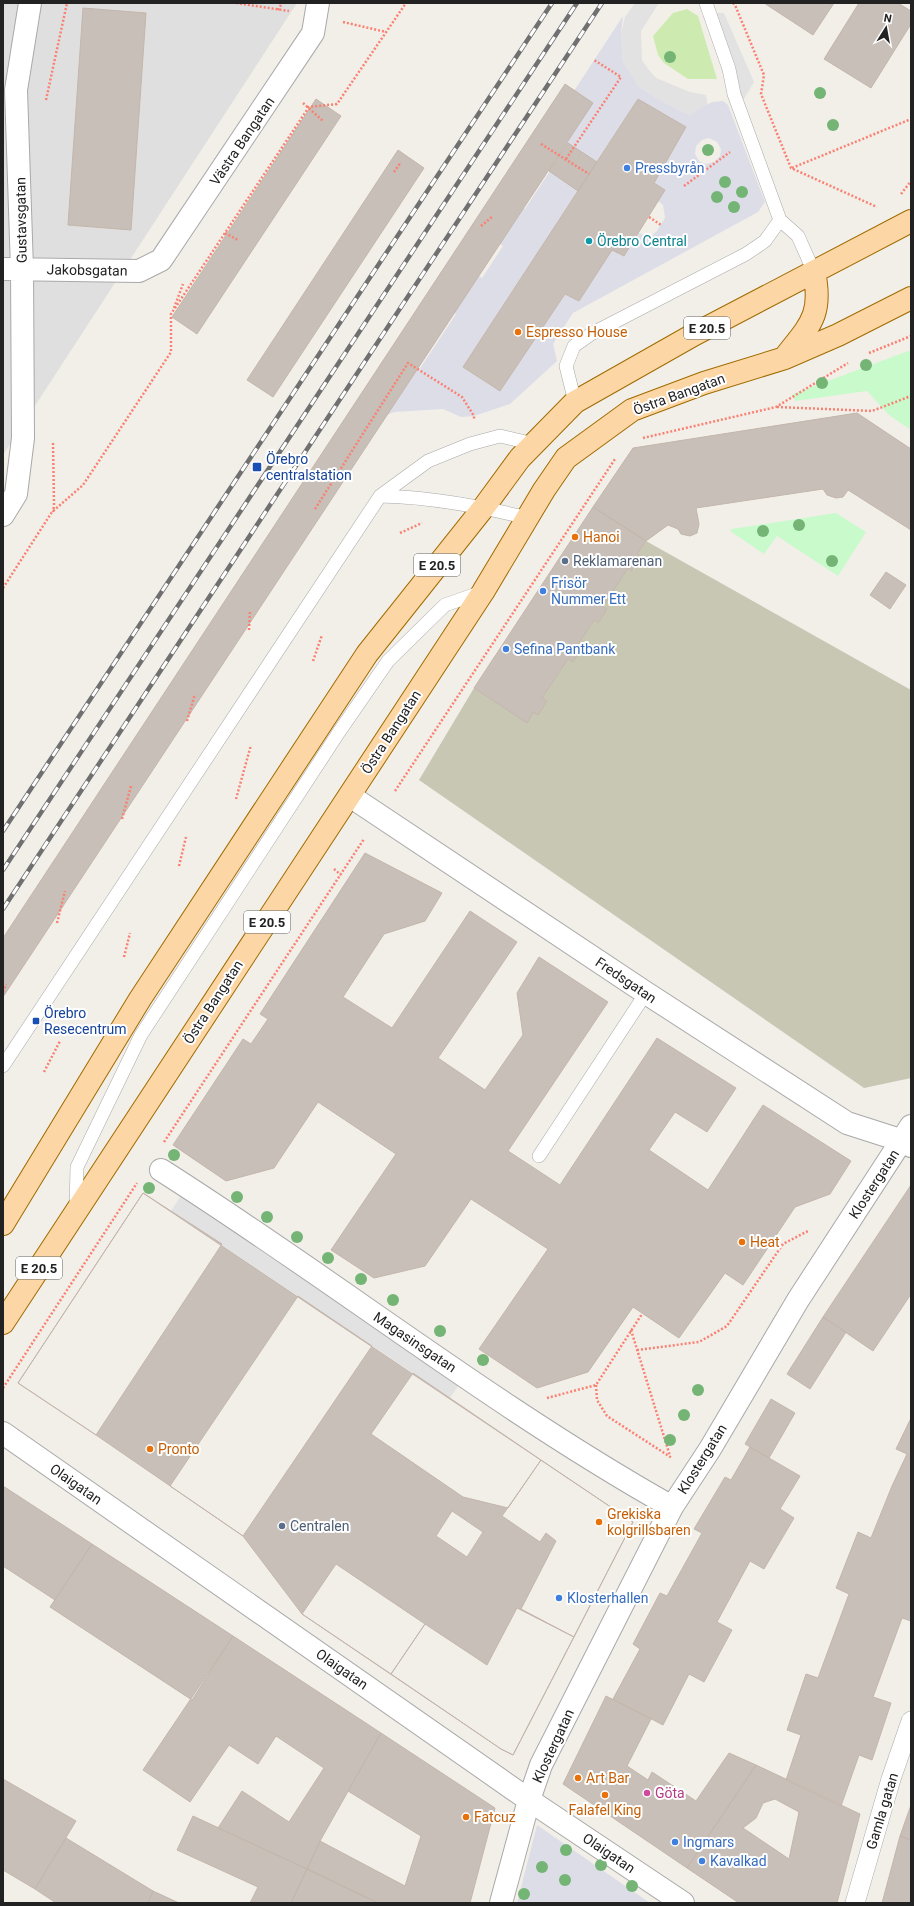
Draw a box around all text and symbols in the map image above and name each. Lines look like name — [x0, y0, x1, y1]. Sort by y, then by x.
north arrow — [866, 8, 906, 48]
text: N — [883, 12, 893, 26]
street label: Västra Bangatan — [207, 94, 277, 188]
place label: Pressbyrån — [635, 160, 705, 176]
marker: Pressbyrån — [622, 163, 632, 173]
street label: Gustavsgatan — [12, 177, 30, 263]
place label: Örebro Central — [597, 233, 687, 249]
marker: Örebro Central — [584, 236, 594, 246]
street label: Jakobsgatan — [46, 261, 128, 279]
road number: E 20.5 — [684, 317, 730, 339]
place label: Espresso House — [526, 324, 627, 340]
marker: Espresso House — [513, 327, 523, 337]
street label: Östra Bangatan — [631, 370, 727, 418]
place label: Örebro centralstation — [266, 451, 352, 483]
marker: Örebro centralstation — [251, 461, 263, 473]
place label: Hanoi — [583, 529, 620, 545]
marker: Hanoi — [570, 532, 580, 542]
place label: Reklamarenan — [573, 553, 662, 569]
road number: E 20.5 — [414, 554, 460, 576]
marker: Reklamarenan — [560, 556, 570, 566]
place label: Frisör Nummer Ett — [551, 575, 626, 607]
marker: Frisör Nummer Ett — [538, 586, 548, 596]
place label: Sefina Pantbank — [514, 641, 616, 657]
marker: Sefina Pantbank — [501, 644, 511, 654]
street label: Östra Bangatan — [358, 687, 424, 777]
road number: E 20.5 — [244, 911, 290, 933]
street label: Fredsgatan — [592, 954, 660, 1006]
street label: Östra Bangatan — [180, 957, 246, 1047]
place label: Örebro Resecentrum — [44, 1005, 127, 1037]
marker: Örebro Resecentrum — [31, 1016, 41, 1026]
street label: Klostergatan — [846, 1146, 902, 1222]
place label: Heat — [750, 1234, 780, 1250]
marker: Heat — [737, 1237, 747, 1247]
road number: E 20.5 — [16, 1257, 62, 1279]
street label: Magasinsgatan — [371, 1308, 459, 1376]
street label: Klostergatan — [674, 1421, 730, 1497]
place label: Pronto — [158, 1441, 200, 1457]
marker: Pronto — [145, 1444, 155, 1454]
street label: Olaigatan — [47, 1460, 105, 1508]
place label: Grekiska kolgrillsbaren — [607, 1506, 691, 1538]
marker: Grekiska kolgrillsbaren — [594, 1517, 604, 1527]
place label: Centralen — [290, 1518, 350, 1534]
marker: Centralen — [277, 1521, 287, 1531]
place label: Klosterhallen — [567, 1590, 648, 1606]
marker: Klosterhallen — [554, 1593, 564, 1603]
street label: Olaigatan — [313, 1645, 371, 1693]
street label: Klostergatan — [529, 1707, 577, 1785]
place label: Art Bar — [586, 1770, 630, 1786]
street label: Gamla gatan — [863, 1771, 901, 1851]
marker: Art Bar — [573, 1773, 583, 1783]
place label: Göta — [655, 1785, 685, 1801]
marker: Göta — [642, 1788, 652, 1798]
marker: Falafel King — [600, 1790, 610, 1800]
place label: Falafel King — [569, 1802, 641, 1818]
place label: Fatcuz — [474, 1809, 516, 1825]
marker: Fatcuz — [461, 1812, 471, 1822]
street label: Olaigatan — [580, 1830, 638, 1876]
place label: Ingmars — [683, 1834, 734, 1850]
marker: Ingmars — [670, 1837, 680, 1847]
place label: Kavalkad — [710, 1853, 767, 1869]
marker: Kavalkad — [697, 1856, 707, 1866]

